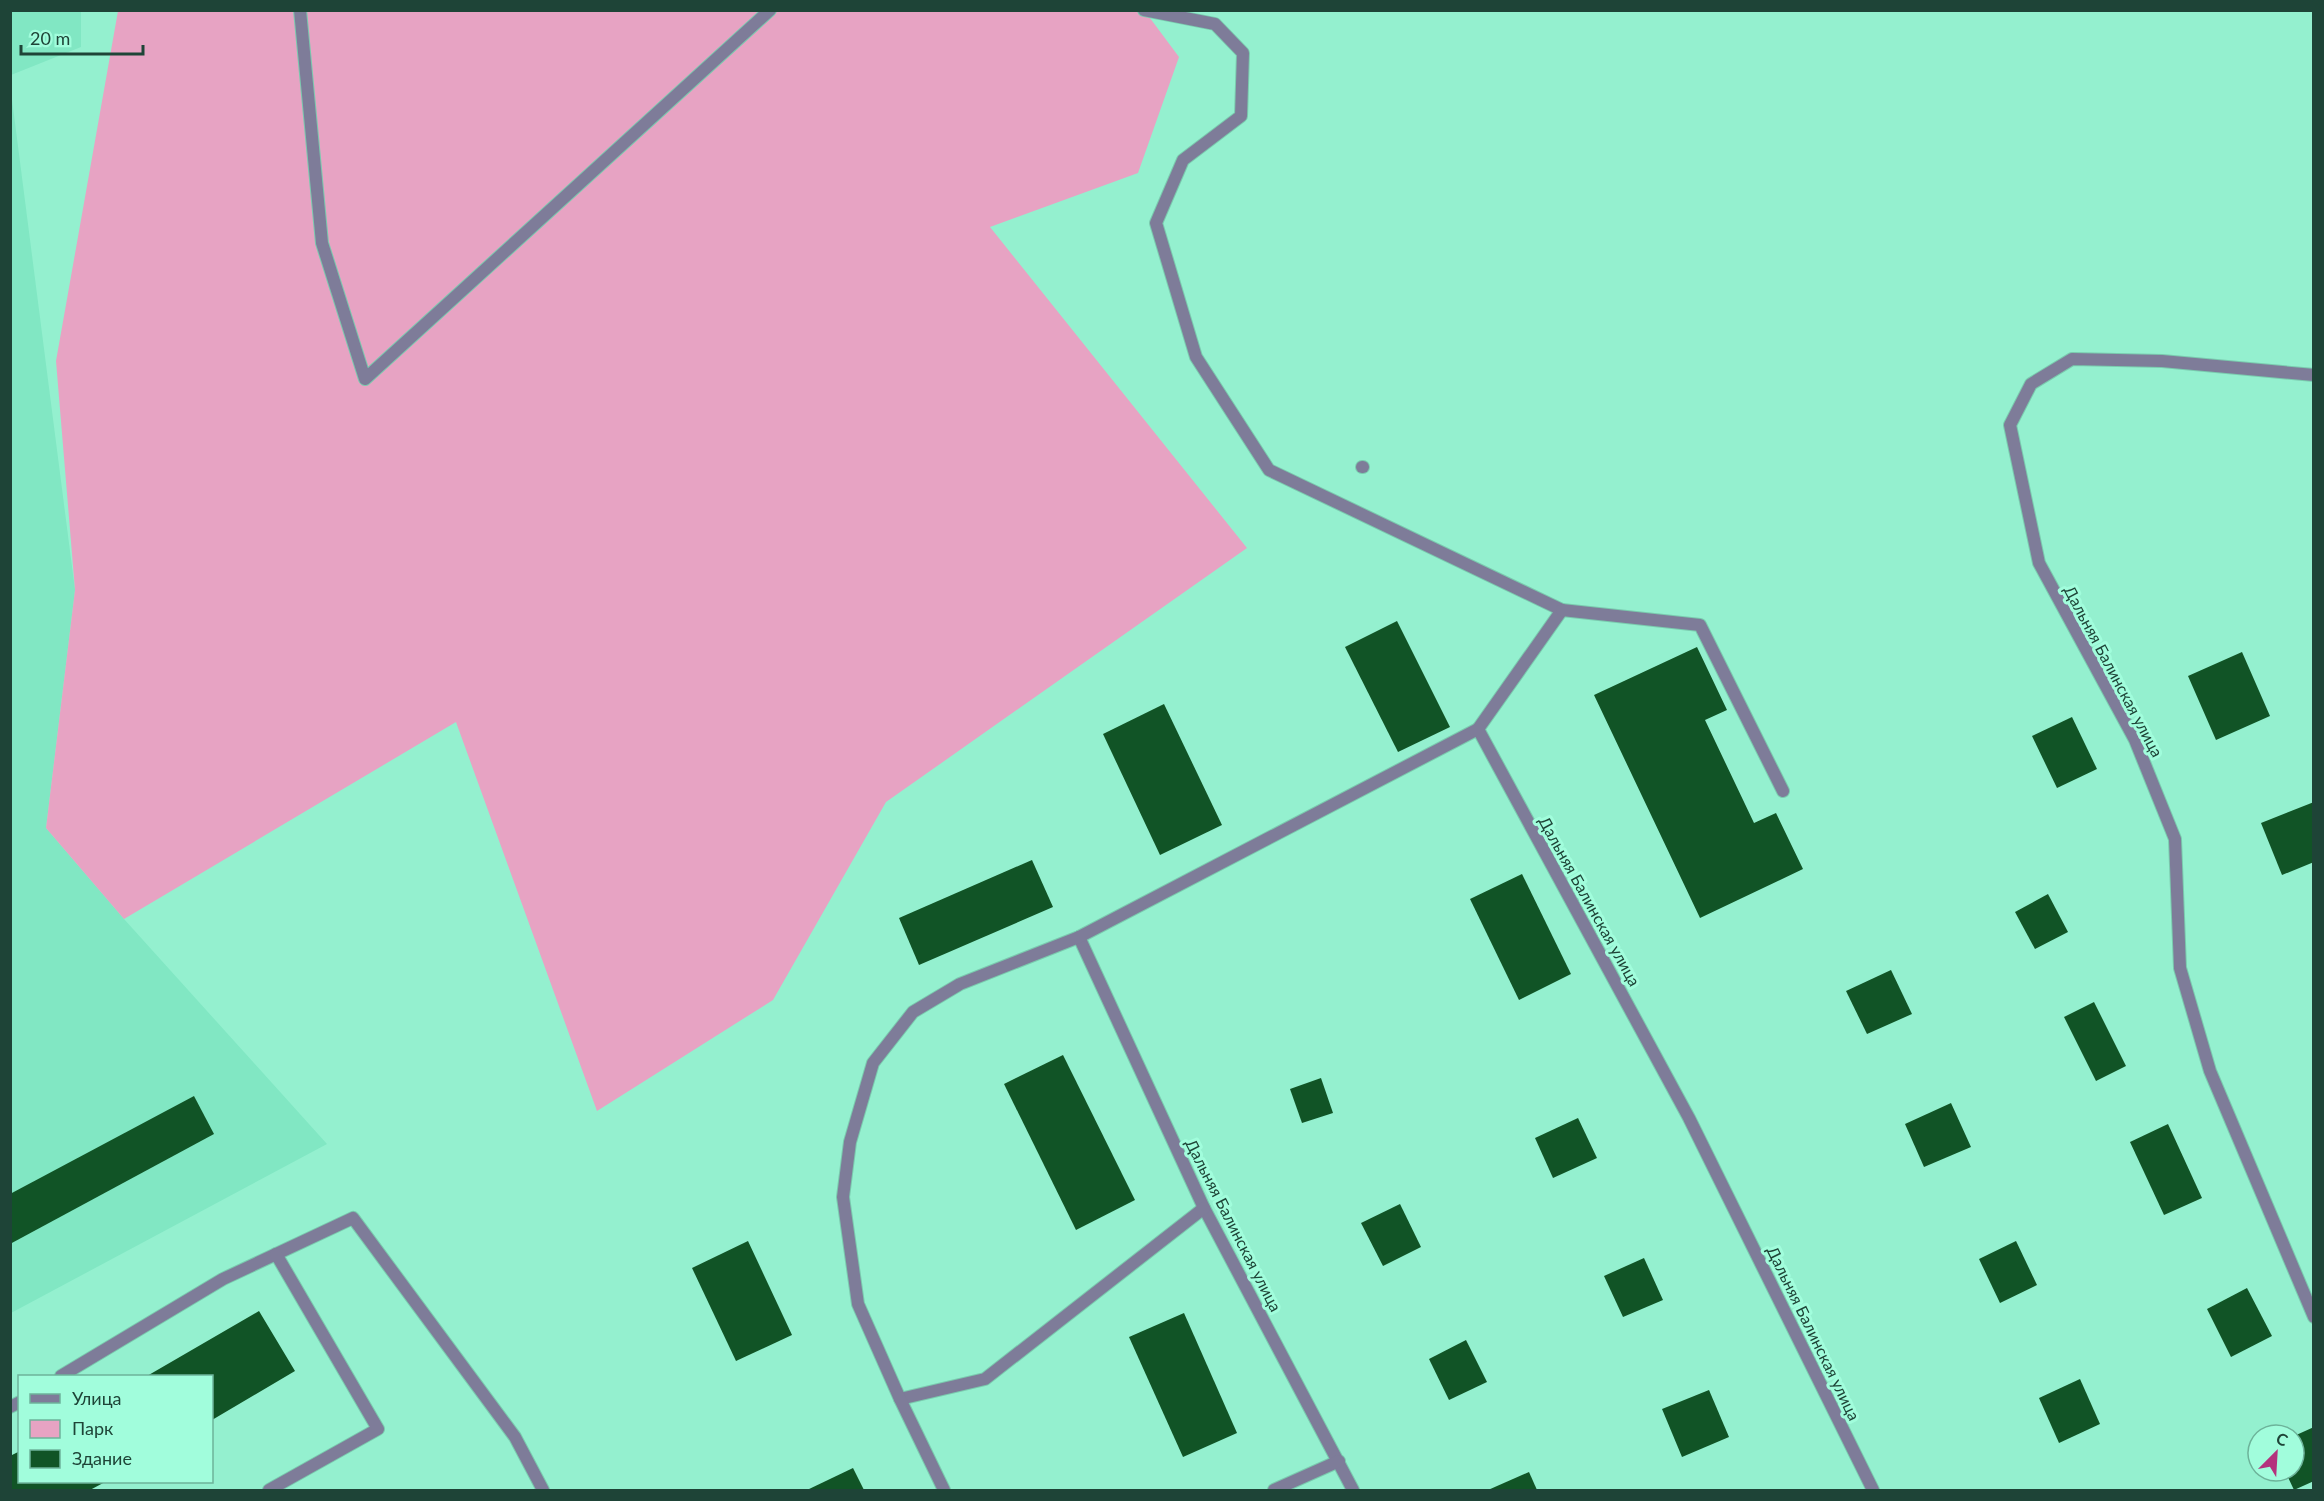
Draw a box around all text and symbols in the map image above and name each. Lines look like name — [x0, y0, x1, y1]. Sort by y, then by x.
scale bar — [21, 18, 142, 56]
text: 20 m — [30, 27, 70, 49]
street label: Дальняя Балинская улица — [2061, 582, 2167, 760]
street label: Дальняя Балинская улица — [1535, 813, 1645, 989]
street label: Дальняя Балинская улица — [1182, 1135, 1286, 1315]
street label: Дальняя Балинская улица — [1764, 1243, 1864, 1423]
legend — [18, 1375, 213, 1483]
text: Улица — [72, 1387, 122, 1409]
text: Парк — [72, 1417, 114, 1439]
north arrow — [2246, 1423, 2306, 1483]
text: С — [2274, 1428, 2291, 1450]
text: Здание — [72, 1447, 132, 1469]

